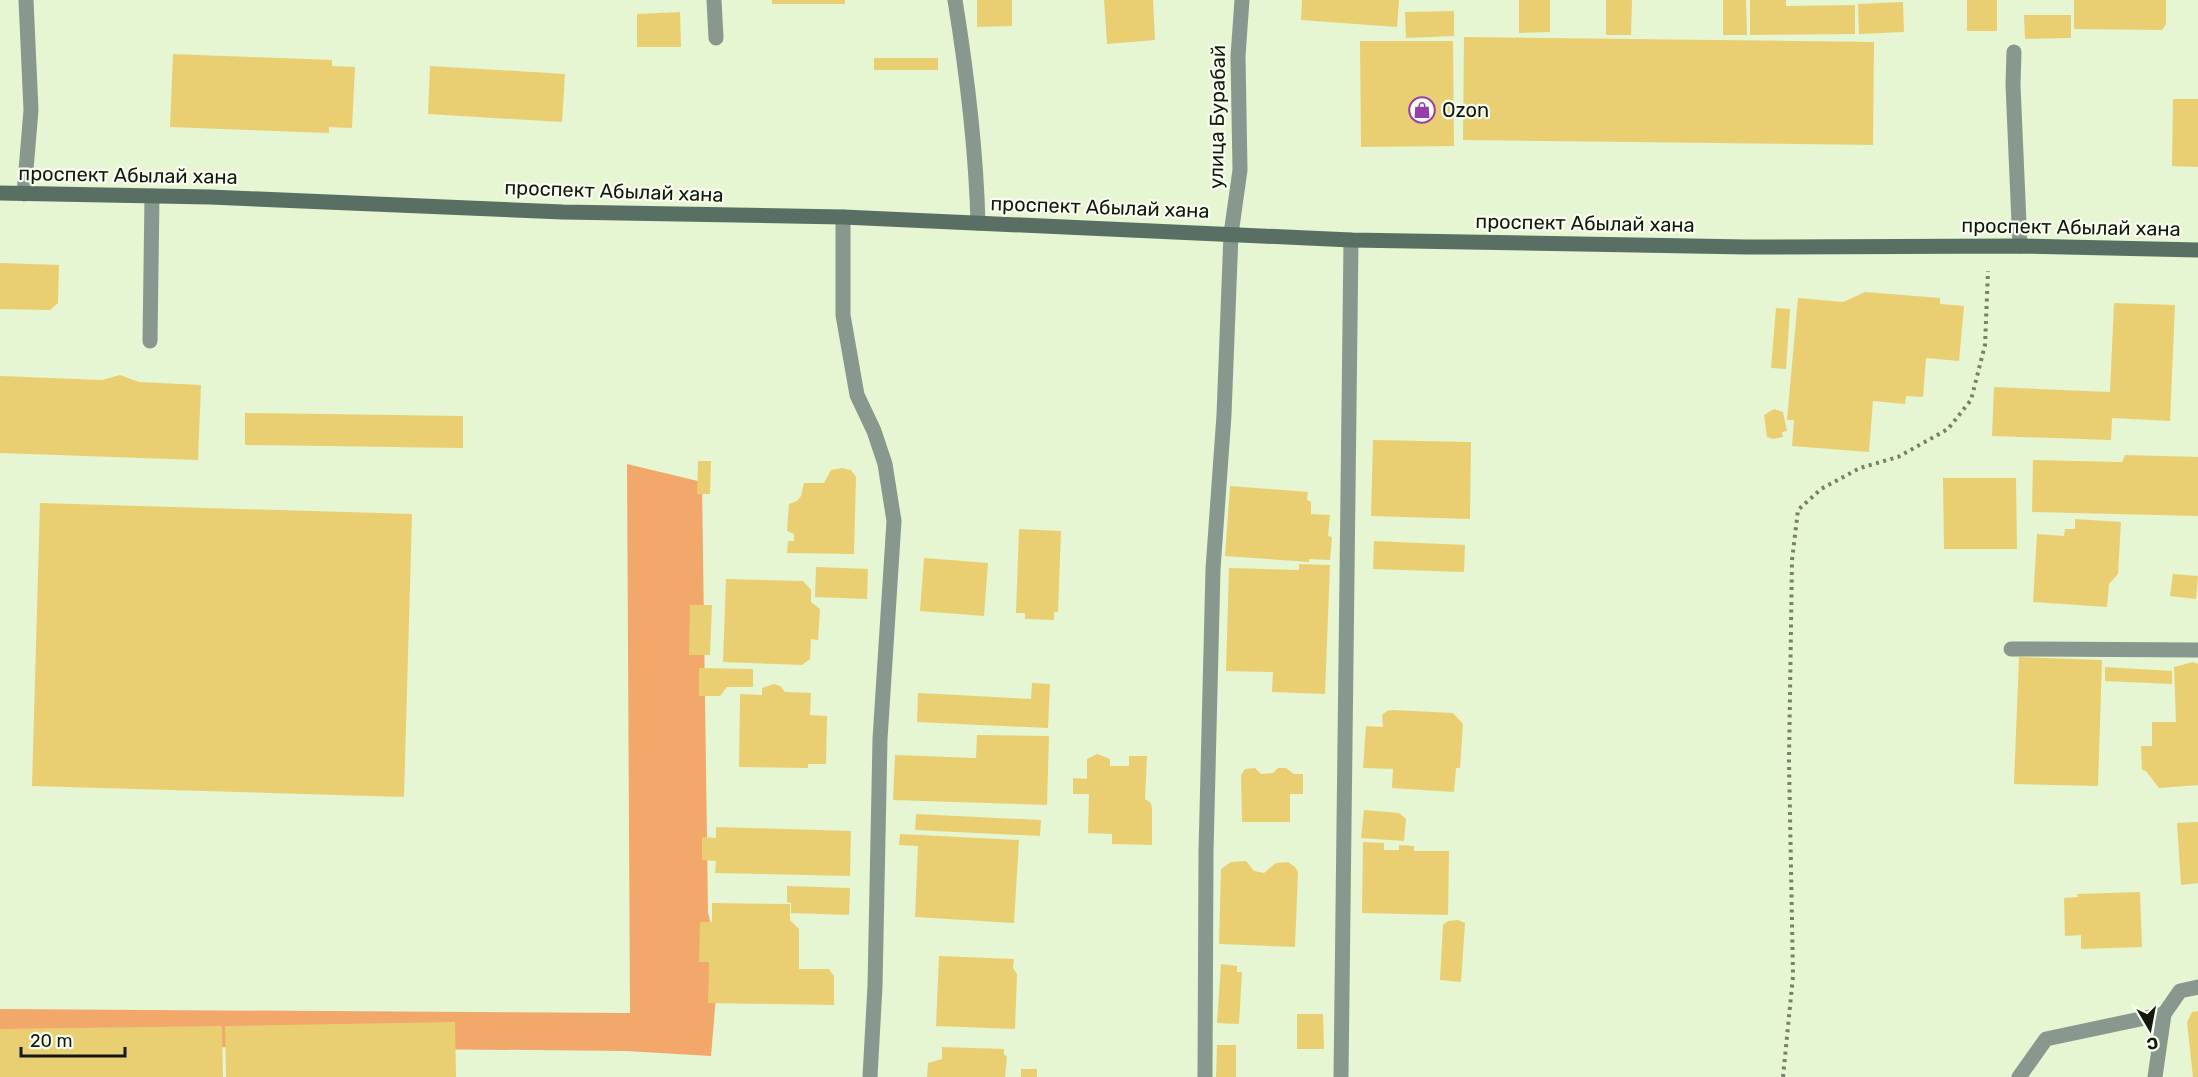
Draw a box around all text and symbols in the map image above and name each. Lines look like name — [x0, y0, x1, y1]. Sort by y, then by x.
street label: улица Бурабай — [1204, 45, 1230, 189]
shop icon: Ozon — [1407, 95, 1437, 125]
place label: Ozon — [1442, 98, 1489, 122]
street label: проспект Абылай хана — [18, 161, 238, 189]
street label: проспект Абылай хана — [504, 175, 724, 207]
street label: проспект Абылай хана — [990, 191, 1210, 223]
street label: проспект Абылай хана — [1475, 209, 1695, 237]
street label: проспект Абылай хана — [1961, 213, 2181, 241]
north arrow — [2120, 999, 2180, 1059]
scale bar — [21, 1020, 124, 1058]
text: 20 m — [30, 1030, 72, 1052]
text: С — [2145, 1033, 2160, 1054]

